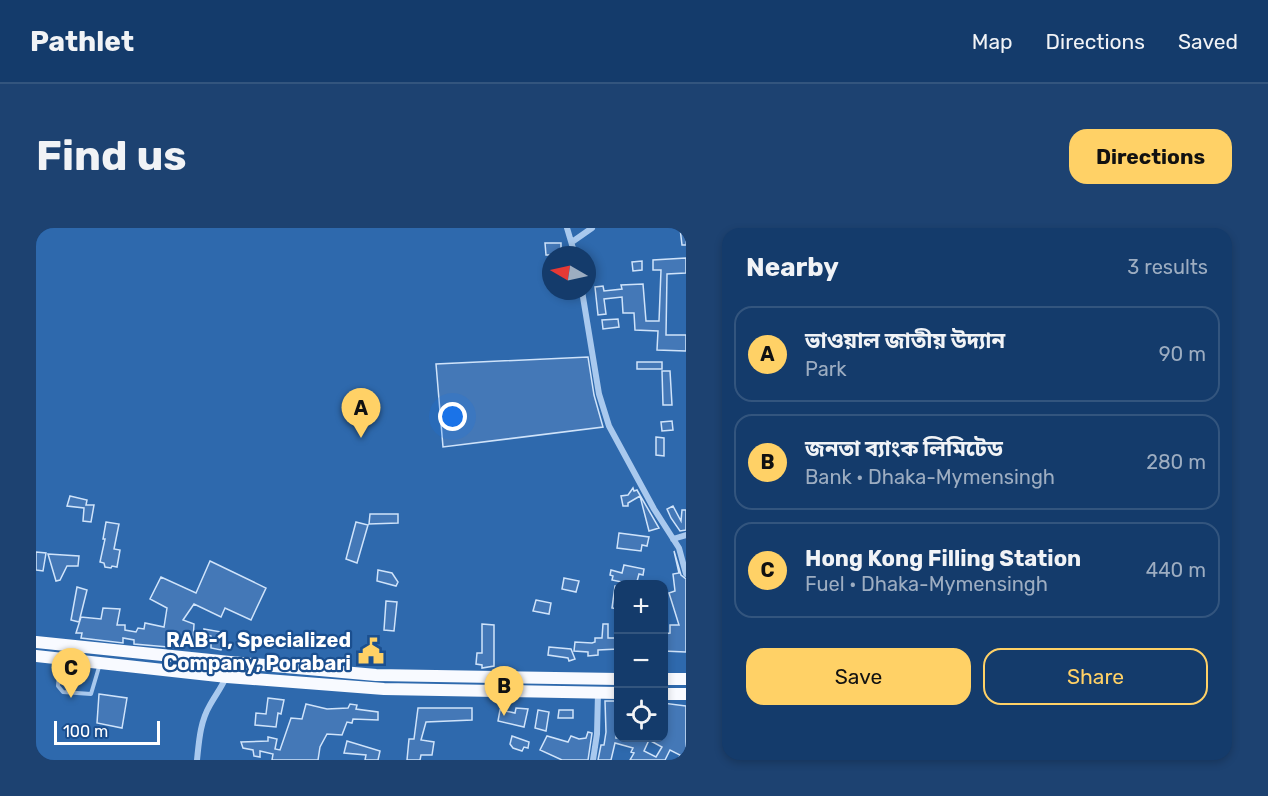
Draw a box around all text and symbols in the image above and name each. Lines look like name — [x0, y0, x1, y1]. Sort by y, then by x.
text: Pathlet — [30, 25, 134, 58]
text: Map — [972, 29, 1013, 54]
text: Directions — [1046, 29, 1145, 54]
text: Saved — [1178, 29, 1238, 54]
button: Directions — [1069, 129, 1232, 184]
text: Find us — [36, 131, 187, 181]
north arrow — [542, 246, 596, 300]
text: Nearby — [746, 252, 839, 283]
text: 3 results — [1127, 255, 1208, 279]
text: ভাওয়াল জাতীয় উদ্যান — [805, 327, 1005, 354]
text: A — [760, 342, 775, 366]
text: 90 m — [1159, 342, 1206, 366]
text: Park — [805, 357, 847, 381]
pin: A — [342, 388, 380, 438]
your location — [438, 402, 467, 431]
text: জনতা ব্যাংক লিমিটেড — [805, 435, 1003, 462]
text: B — [760, 450, 775, 474]
text: 280 m — [1146, 450, 1206, 474]
text: Bank · Dhaka-Mymensingh — [805, 465, 1055, 489]
text: Hong Kong Filling Station — [805, 545, 1081, 572]
text: C — [760, 558, 775, 582]
text: 440 m — [1146, 558, 1206, 582]
text: Fuel · Dhaka-Mymensingh — [805, 572, 1048, 596]
map controls — [614, 580, 668, 742]
button: + — [614, 580, 668, 634]
place label: RAB-1, Specialized Company, Porabari — [163, 628, 351, 675]
button: − — [614, 634, 668, 688]
public building icon: RAB-1, Specialized Company, Porabari — [356, 636, 386, 666]
pin: C — [51, 648, 90, 698]
button: Save — [746, 648, 971, 705]
button: Share — [983, 648, 1208, 705]
pin: B — [484, 666, 524, 716]
button: locate — [614, 688, 668, 742]
scale bar — [54, 718, 160, 746]
text: 100 m — [63, 722, 108, 741]

